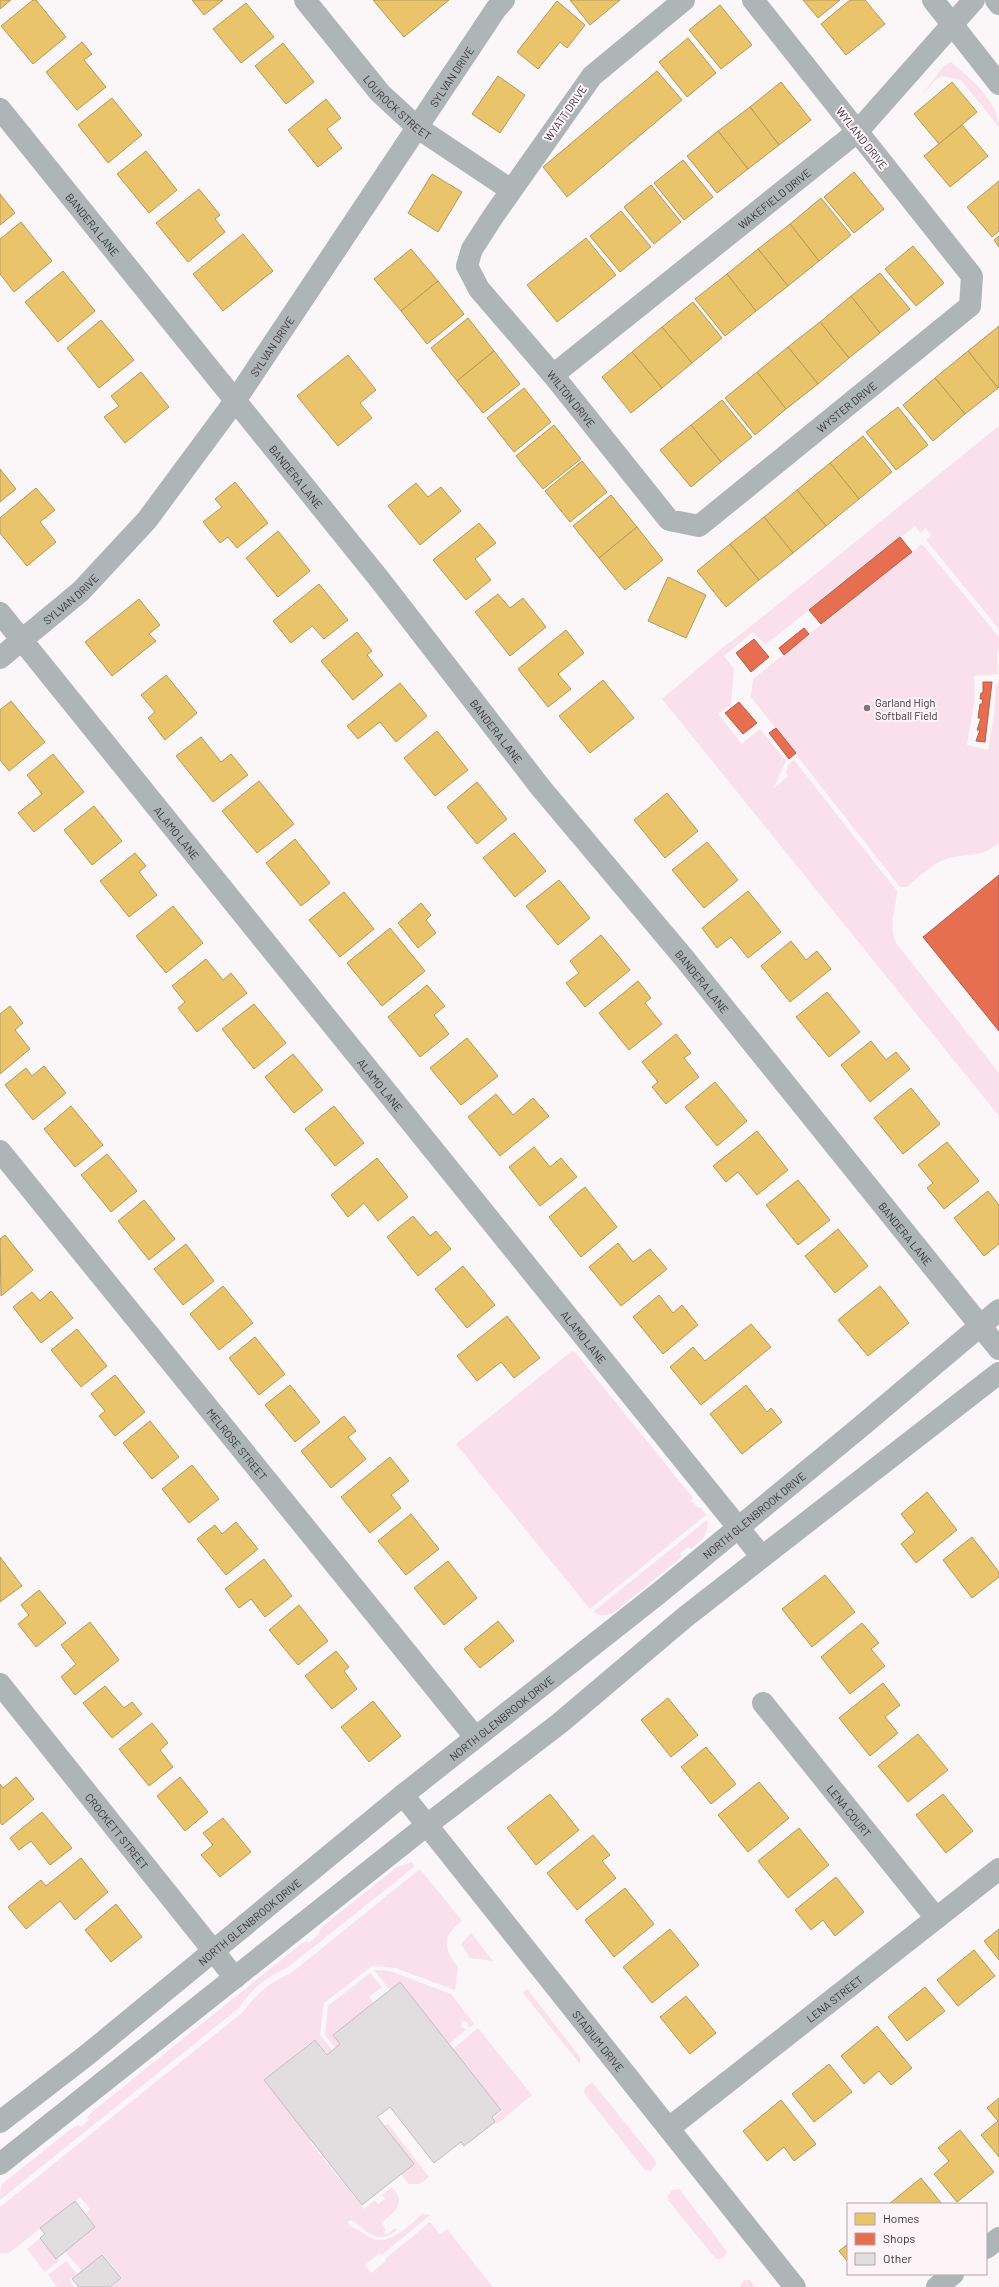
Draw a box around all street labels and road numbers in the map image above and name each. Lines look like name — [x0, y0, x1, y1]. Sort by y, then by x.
street label: SYLVAN DRIVE — [426, 44, 476, 109]
street label: LOUROCK STREET — [361, 72, 434, 142]
street label: WYATT DRIVE — [541, 82, 589, 143]
street label: WYLAND DRIVE — [834, 104, 890, 172]
street label: WAKEFIELD DRIVE — [735, 165, 813, 231]
street label: BANDERA LANE — [64, 190, 123, 259]
street label: SYLVAN DRIVE — [247, 313, 296, 379]
street label: WILTON DRIVE — [545, 367, 599, 430]
street label: WYSTER DRIVE — [814, 378, 879, 435]
street label: BANDERA LANE — [267, 442, 326, 511]
street label: SYLVAN DRIVE — [40, 570, 101, 627]
street label: BANDERA LANE — [468, 696, 526, 766]
street label: ALAMO LANE — [152, 803, 203, 862]
street label: BANDERA LANE — [673, 947, 732, 1016]
street label: ALAMO LANE — [355, 1055, 406, 1114]
street label: BANDERA LANE — [876, 1199, 935, 1268]
street label: ALAMO LANE — [559, 1308, 610, 1366]
street label: MELROSE STREET — [205, 1405, 270, 1482]
street label: NORTH GLENBROOK DRIVE — [700, 1469, 808, 1561]
street label: NORTH GLENBROOK DRIVE — [446, 1672, 556, 1763]
street label: LENA COURT — [825, 1782, 874, 1839]
street label: CROCKETT STREET — [83, 1790, 152, 1872]
street label: NORTH GLENBROOK DRIVE — [195, 1875, 304, 1968]
street label: LENA STREET — [803, 1972, 865, 2024]
street label: STADIUM DRIVE — [570, 2007, 627, 2074]

